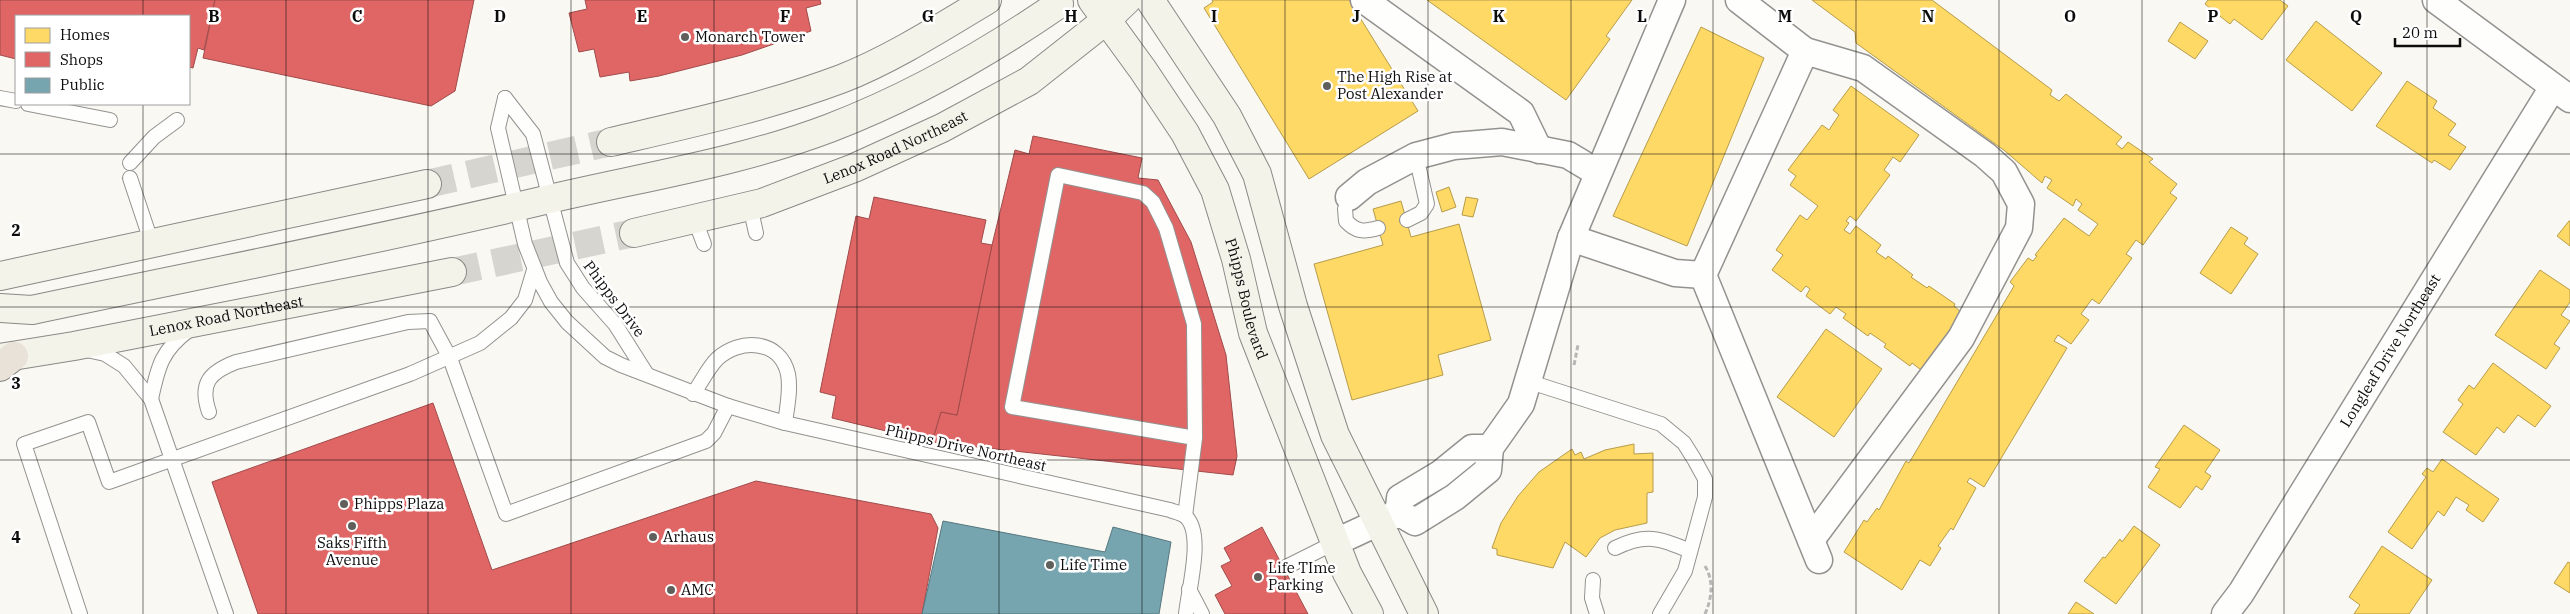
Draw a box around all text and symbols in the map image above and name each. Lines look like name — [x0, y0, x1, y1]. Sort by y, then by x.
text: B — [208, 6, 220, 26]
text: C — [352, 6, 362, 26]
text: D — [494, 6, 506, 26]
text: E — [637, 6, 647, 26]
text: F — [780, 6, 790, 26]
text: G — [922, 6, 934, 26]
text: H — [1065, 6, 1078, 26]
text: I — [1211, 6, 1217, 26]
text: J — [1352, 6, 1360, 26]
text: K — [1493, 6, 1506, 26]
text: L — [1637, 6, 1647, 26]
text: M — [1778, 6, 1792, 26]
text: N — [1922, 6, 1934, 26]
text: O — [2064, 6, 2076, 26]
text: P — [2208, 6, 2219, 26]
text: Q — [2350, 6, 2362, 26]
legend — [15, 15, 190, 105]
scale bar — [2395, 15, 2460, 47]
text: 20 m — [2402, 23, 2438, 42]
text: Homes — [60, 25, 110, 44]
place label: Monarch Tower — [695, 27, 806, 46]
marker: Monarch Tower — [679, 31, 691, 43]
text: Shops — [60, 50, 103, 69]
place label: The High Rise at Post Alexander — [1337, 67, 1452, 103]
text: Public — [60, 75, 105, 94]
marker: The High Rise at Post Alexander — [1321, 80, 1333, 92]
street label: Lenox Road Northeast — [820, 106, 971, 188]
text: 2 — [11, 220, 21, 240]
street label: Phipps Boulevard — [1221, 236, 1272, 362]
street label: Phipps Drive — [580, 257, 649, 341]
street label: Longleaf Drive Northeast — [2336, 270, 2444, 431]
street label: Lenox Road Northeast — [147, 291, 305, 340]
text: 3 — [11, 373, 21, 393]
street label: Phipps Drive Northeast — [884, 420, 1048, 475]
place label: Phipps Plaza — [354, 494, 445, 513]
marker: Phipps Plaza — [338, 498, 350, 510]
marker: Saks Fifth Avenue — [346, 520, 358, 532]
text: 4 — [11, 527, 21, 547]
place label: Arhaus — [663, 527, 714, 546]
marker: Arhaus — [647, 531, 659, 543]
place label: Saks Fifth Avenue — [317, 533, 387, 569]
place label: Life Time — [1060, 555, 1127, 574]
place label: Life TIme Parking — [1268, 558, 1336, 594]
marker: Life Time — [1044, 559, 1056, 571]
marker: Life TIme Parking — [1252, 571, 1264, 583]
place label: AMC — [681, 580, 714, 599]
marker: AMC — [665, 584, 677, 596]

